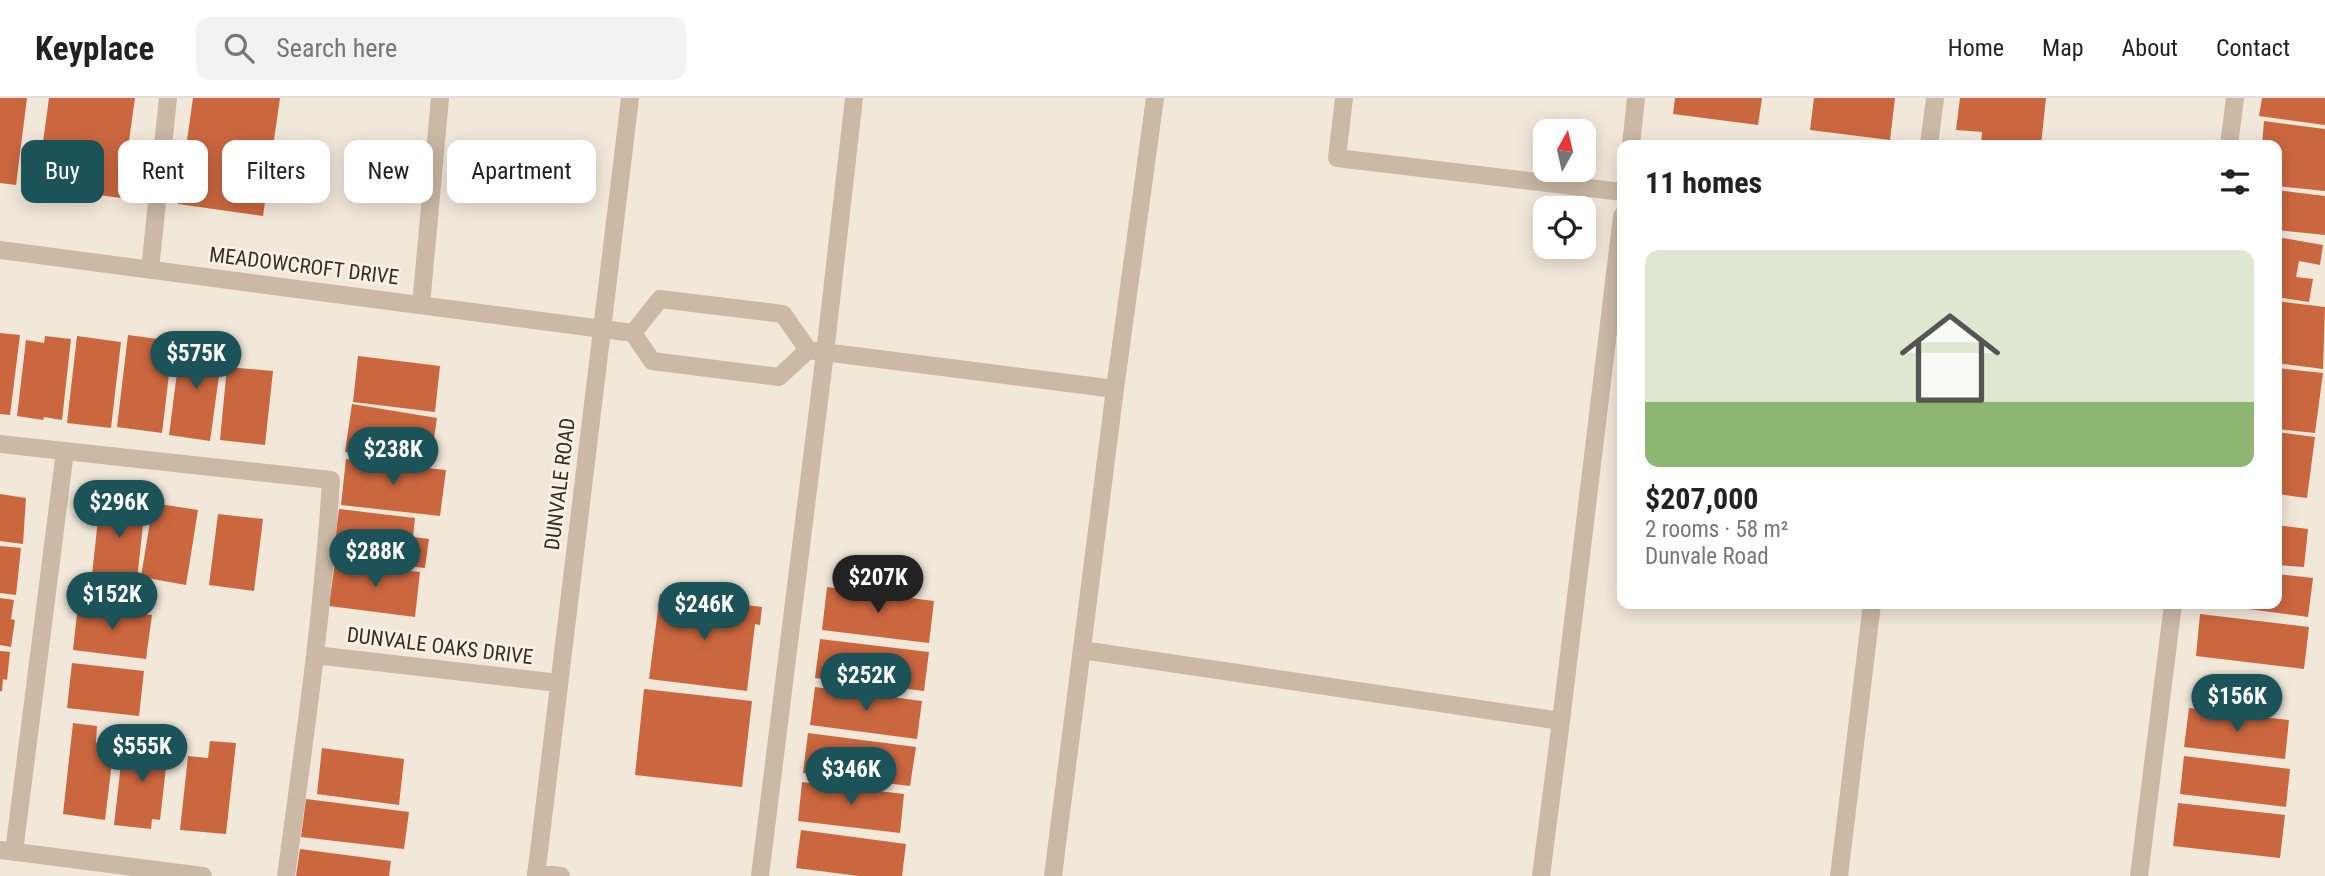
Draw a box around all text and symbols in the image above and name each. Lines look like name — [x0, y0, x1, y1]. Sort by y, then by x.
search box — [196, 17, 686, 80]
text: Keyplace — [35, 29, 154, 68]
icon: search — [220, 29, 258, 67]
text: Search here — [276, 33, 397, 63]
text: Home — [1948, 34, 2004, 62]
text: Map — [2042, 34, 2084, 62]
text: About — [2122, 34, 2178, 62]
text: Contact — [2216, 34, 2290, 62]
north arrow — [1533, 119, 1596, 182]
map controls — [1533, 119, 1596, 259]
chip: Buy — [21, 140, 104, 203]
chip: Rent — [118, 140, 208, 203]
chip: Filters — [222, 140, 330, 203]
chip: New — [344, 140, 433, 203]
chip: Apartment — [447, 140, 596, 203]
icon: filters — [2216, 163, 2254, 201]
text: 11 homes — [1645, 165, 1762, 200]
button: locate — [1533, 196, 1596, 259]
street label: MEADOWCROFT DRIVE — [208, 242, 400, 290]
icon: home — [1887, 295, 2013, 421]
pin: $575K — [147, 331, 245, 391]
text: $575K — [166, 340, 226, 367]
street label: DUNVALE ROAD — [540, 417, 580, 551]
pin: $238K — [344, 428, 442, 487]
text: $238K — [363, 436, 423, 463]
pin: $296K — [70, 480, 168, 540]
text: $207,000 — [1645, 481, 1758, 516]
text: $296K — [89, 489, 149, 516]
text: 2 rooms · 58 m² — [1645, 516, 1788, 543]
pin: $288K — [326, 530, 424, 589]
text: $288K — [345, 538, 405, 565]
text: Dunvale Road — [1645, 543, 1769, 570]
pin: $207K — [829, 556, 927, 615]
text: $207K — [848, 564, 908, 591]
pin: $152K — [63, 573, 161, 632]
text: $152K — [82, 581, 142, 608]
pin: $246K — [655, 582, 753, 642]
text: $246K — [674, 591, 734, 618]
street label: DUNVALE OAKS DRIVE — [346, 623, 534, 669]
pin: $252K — [817, 654, 915, 713]
text: $252K — [836, 662, 896, 689]
pin: $156K — [2188, 674, 2286, 734]
text: $156K — [2207, 683, 2267, 710]
pin: $555K — [93, 724, 191, 784]
text: $555K — [112, 733, 172, 760]
pin: $346K — [802, 748, 900, 807]
text: $346K — [821, 756, 881, 783]

